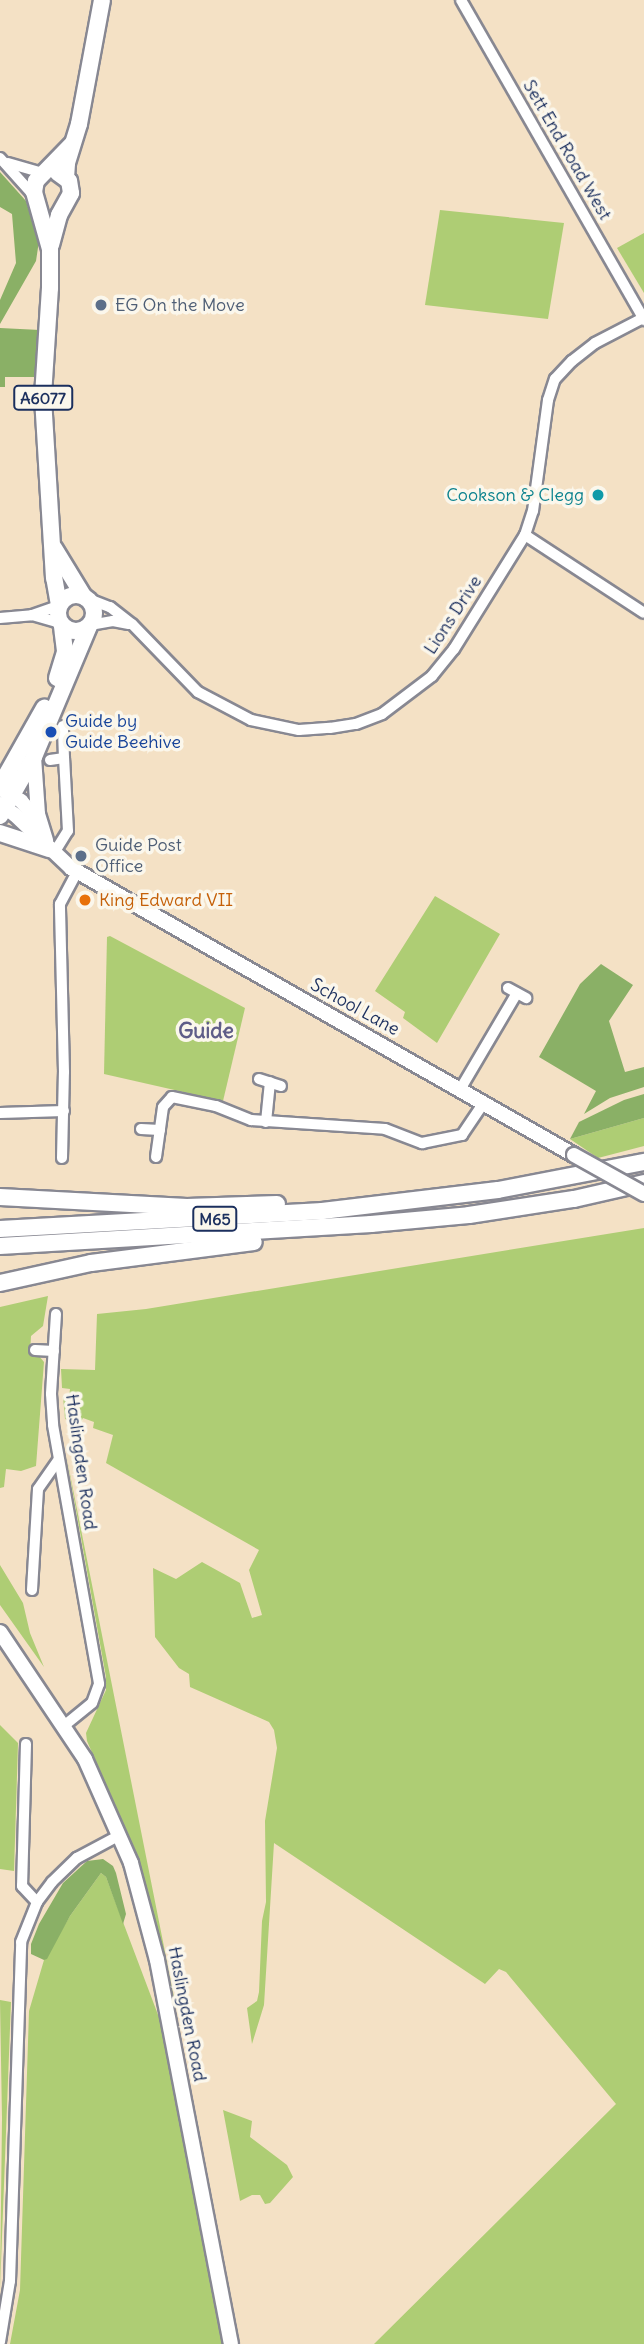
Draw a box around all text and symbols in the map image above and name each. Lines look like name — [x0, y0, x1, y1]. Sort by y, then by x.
street label: Sett End Road West — [518, 76, 616, 224]
place label: EG On the Move — [115, 294, 245, 316]
marker: EG On the Move — [93, 297, 109, 313]
road number: A6077 — [13, 386, 73, 410]
place label: Cookson & Clegg — [446, 484, 584, 506]
marker: Cookson & Clegg — [590, 487, 606, 503]
street label: Lions Drive — [420, 572, 486, 658]
place label: Guide by Guide Beehive — [65, 711, 181, 754]
marker: Guide by Guide Beehive — [43, 724, 59, 740]
place label: Guide Post Office — [95, 835, 182, 878]
marker: Guide Post Office — [73, 848, 89, 864]
place label: King Edward VII — [99, 889, 233, 911]
marker: King Edward VII — [77, 892, 93, 908]
street label: School Lane — [307, 974, 403, 1040]
district label: Guide — [178, 1018, 234, 1044]
road number: M65 — [192, 1206, 238, 1232]
street label: Haslingden Road — [61, 1393, 101, 1531]
street label: Haslingden Road — [163, 1945, 211, 2083]

